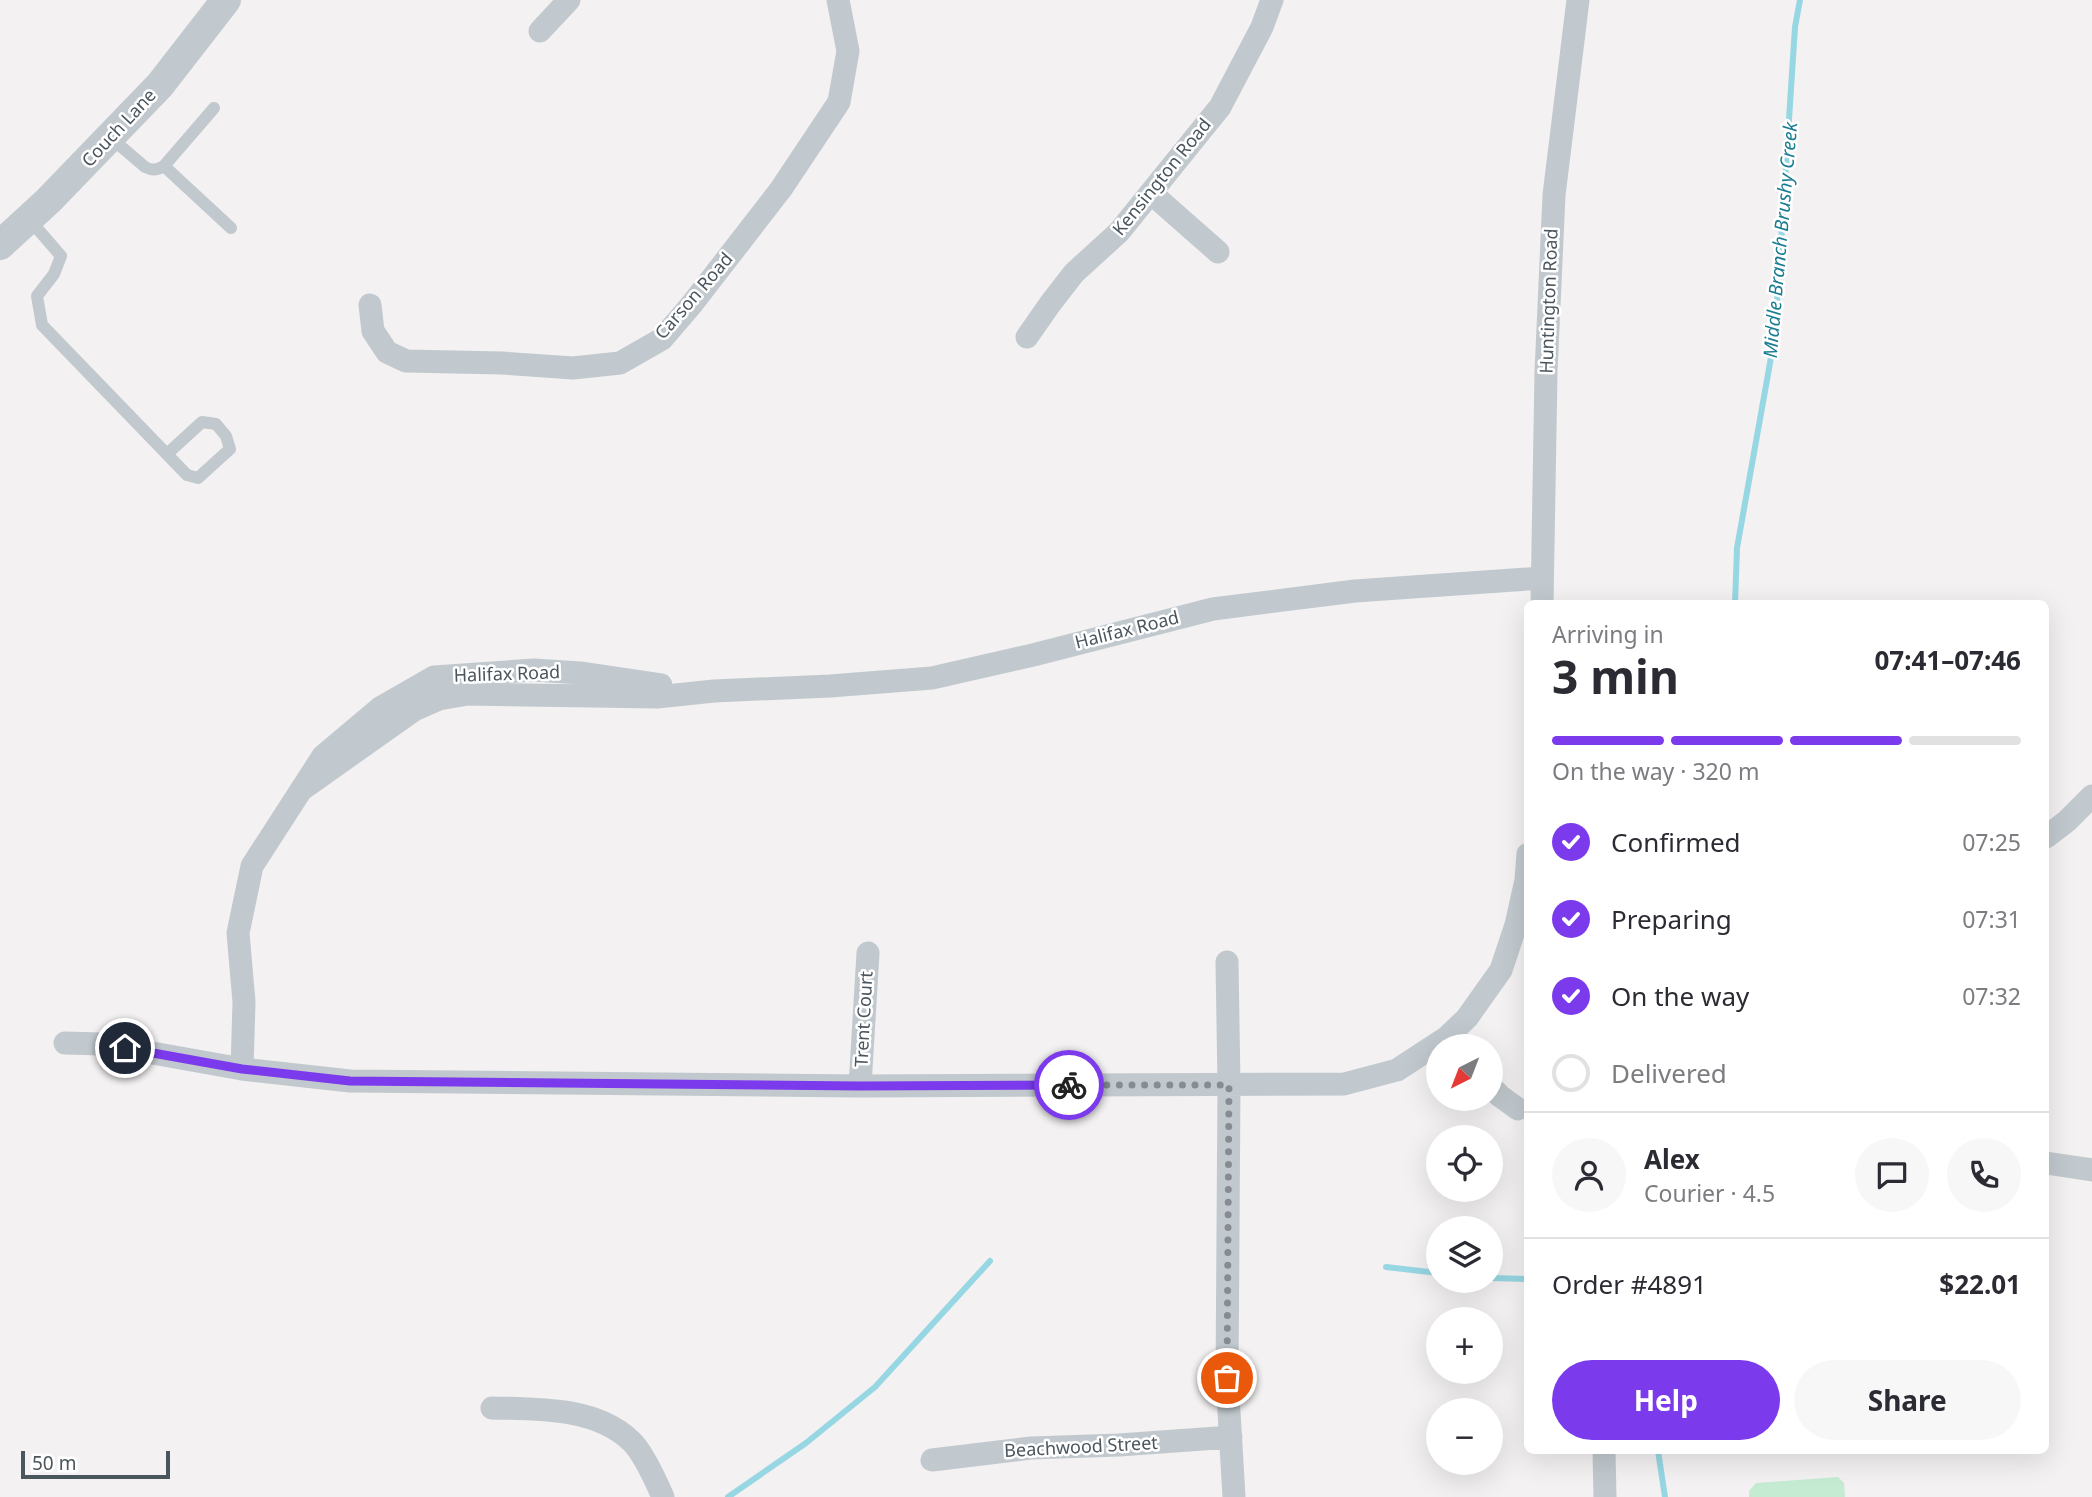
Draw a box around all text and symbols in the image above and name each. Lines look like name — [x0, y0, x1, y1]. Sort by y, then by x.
street label: Couch Lane — [76, 83, 161, 172]
street label: Kensington Road — [1106, 113, 1216, 240]
water label: Middle Branch Brushy Creek — [1757, 120, 1803, 359]
street label: Huntington Road — [1533, 228, 1563, 374]
street label: Carson Road — [649, 247, 738, 344]
street label: Halifax Road — [1072, 605, 1181, 654]
text: Arriving in — [1552, 618, 1664, 650]
text: 07:41–07:46 — [1874, 642, 2021, 678]
text: 3 min — [1552, 645, 1679, 707]
street label: Halifax Road — [453, 659, 561, 687]
text: On the way · 320 m — [1552, 755, 1759, 787]
icon: check — [1552, 823, 1590, 861]
text: Confirmed — [1611, 824, 1741, 860]
text: 07:25 — [1962, 826, 2021, 858]
icon: check — [1552, 900, 1590, 938]
text: Preparing — [1611, 901, 1732, 937]
text: 07:31 — [1962, 903, 2021, 935]
street label: Trent Court — [849, 970, 878, 1067]
icon: check — [1552, 977, 1590, 1015]
text: On the way — [1611, 978, 1749, 1014]
text: 07:32 — [1962, 980, 2021, 1012]
pin — [95, 1018, 155, 1078]
icon: home — [106, 1029, 144, 1067]
north arrow — [1426, 1034, 1503, 1111]
map controls — [1426, 1034, 1503, 1475]
courier — [1034, 1050, 1104, 1120]
text: Delivered — [1611, 1055, 1727, 1091]
icon: bike — [1050, 1066, 1088, 1104]
button: locate — [1426, 1125, 1503, 1202]
button: person — [1552, 1138, 1626, 1212]
button: chat — [1855, 1138, 1929, 1212]
button: phone — [1947, 1138, 2021, 1212]
text: Alex — [1644, 1141, 1700, 1177]
text: Courier · 4.5 — [1644, 1177, 1775, 1209]
button: layers — [1426, 1216, 1503, 1293]
text: Order #4891 — [1552, 1266, 1707, 1302]
text: $22.01 — [1939, 1266, 2021, 1302]
button: + — [1426, 1307, 1503, 1384]
pin — [1197, 1348, 1257, 1408]
icon: bag — [1208, 1359, 1246, 1397]
button: Help — [1552, 1360, 1780, 1440]
button: Share — [1794, 1360, 2021, 1440]
button: − — [1426, 1398, 1503, 1475]
street label: Beachwood Street — [1004, 1430, 1159, 1462]
scale bar — [21, 1448, 170, 1480]
text: 50 m — [32, 1450, 76, 1476]

